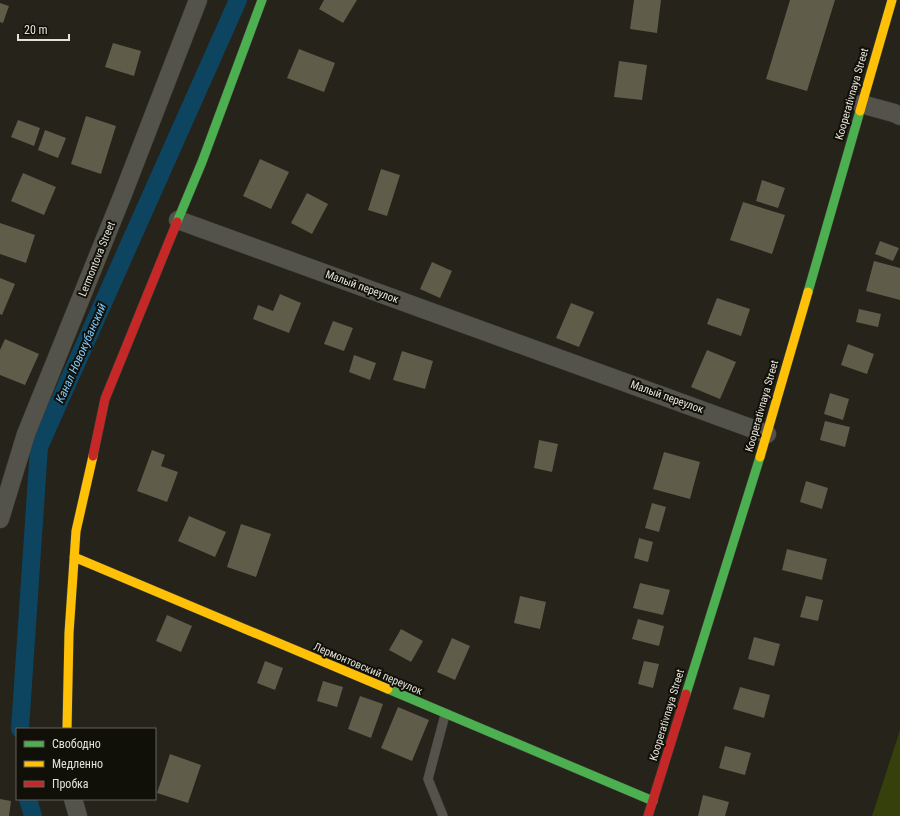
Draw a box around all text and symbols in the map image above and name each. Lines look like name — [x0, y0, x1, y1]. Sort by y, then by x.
scale bar — [18, 16, 69, 42]
text: 20 m — [24, 23, 48, 37]
street label: Kooperativnaya Street — [833, 47, 871, 141]
street label: Lermontova Street — [76, 220, 118, 298]
street label: Малый переулок — [324, 268, 401, 306]
water label: Канал Новокубанский — [53, 301, 109, 405]
street label: Kooperativnaya Street — [743, 359, 781, 453]
street label: Малый переулок — [629, 378, 706, 416]
street label: Лермонтовский переулок — [311, 640, 425, 698]
street label: Kooperativnaya Street — [647, 668, 687, 762]
legend — [16, 728, 156, 800]
text: Свободно — [52, 737, 101, 751]
text: Медленно — [52, 757, 103, 771]
text: Пробка — [52, 777, 89, 791]

